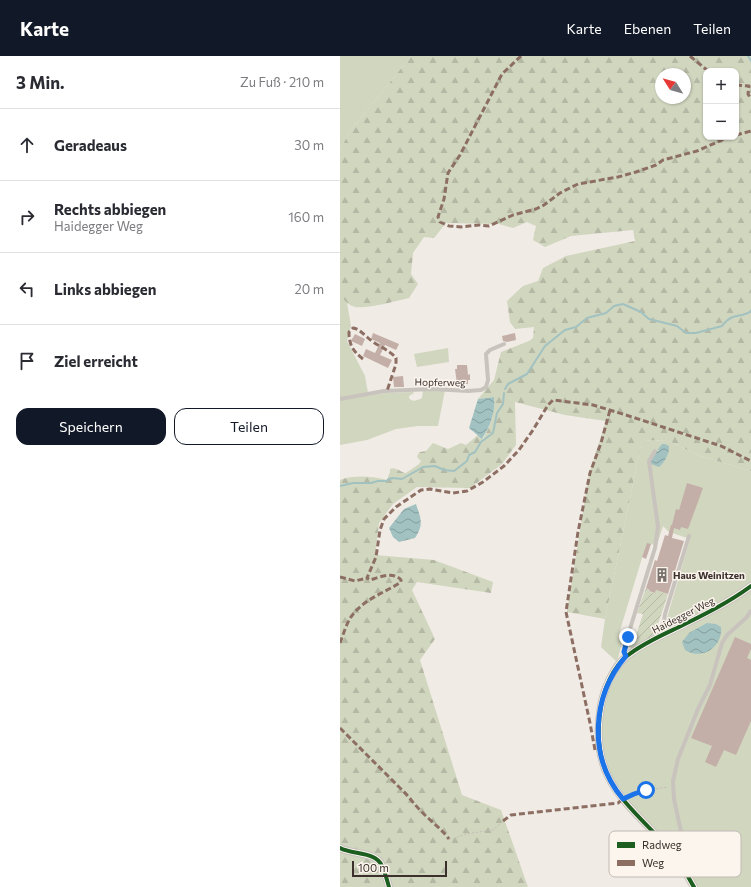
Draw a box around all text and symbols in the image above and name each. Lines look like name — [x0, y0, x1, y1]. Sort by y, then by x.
text: Karte — [20, 17, 69, 40]
text: Karte — [566, 20, 602, 37]
text: Ebenen — [624, 20, 671, 37]
text: Teilen — [693, 20, 731, 37]
north arrow — [655, 68, 691, 104]
map controls — [703, 68, 739, 140]
button: + — [703, 68, 739, 104]
text: 3 Min. — [16, 72, 65, 93]
text: Zu Fuß · 210 m — [240, 74, 324, 90]
button: − — [703, 104, 739, 140]
icon: ahead — [16, 134, 38, 156]
text: Geradeaus — [54, 136, 127, 154]
text: 30 m — [294, 137, 324, 153]
text: Rechts abbiegen — [54, 200, 166, 218]
icon: right — [16, 206, 38, 228]
text: 160 m — [288, 209, 324, 225]
text: Haidegger Weg — [54, 218, 143, 234]
icon: left — [16, 278, 38, 300]
text: Links abbiegen — [54, 280, 156, 298]
text: 20 m — [295, 281, 324, 297]
icon: arrive — [16, 350, 38, 372]
text: Ziel erreicht — [54, 352, 138, 370]
street label: Hopferweg — [414, 376, 466, 388]
button: Speichern — [16, 408, 166, 445]
button: Teilen — [174, 408, 324, 445]
building icon: Haus Weinitzen — [654, 567, 670, 583]
place label: Haus Weinitzen — [673, 569, 745, 581]
street label: Haidegger Weg — [650, 594, 717, 636]
route end — [619, 628, 637, 646]
route start — [637, 781, 655, 799]
legend — [609, 831, 741, 877]
text: Radweg — [642, 838, 682, 851]
text: Weg — [642, 856, 664, 869]
scale bar — [352, 859, 447, 878]
text: 100 m — [358, 861, 389, 874]

